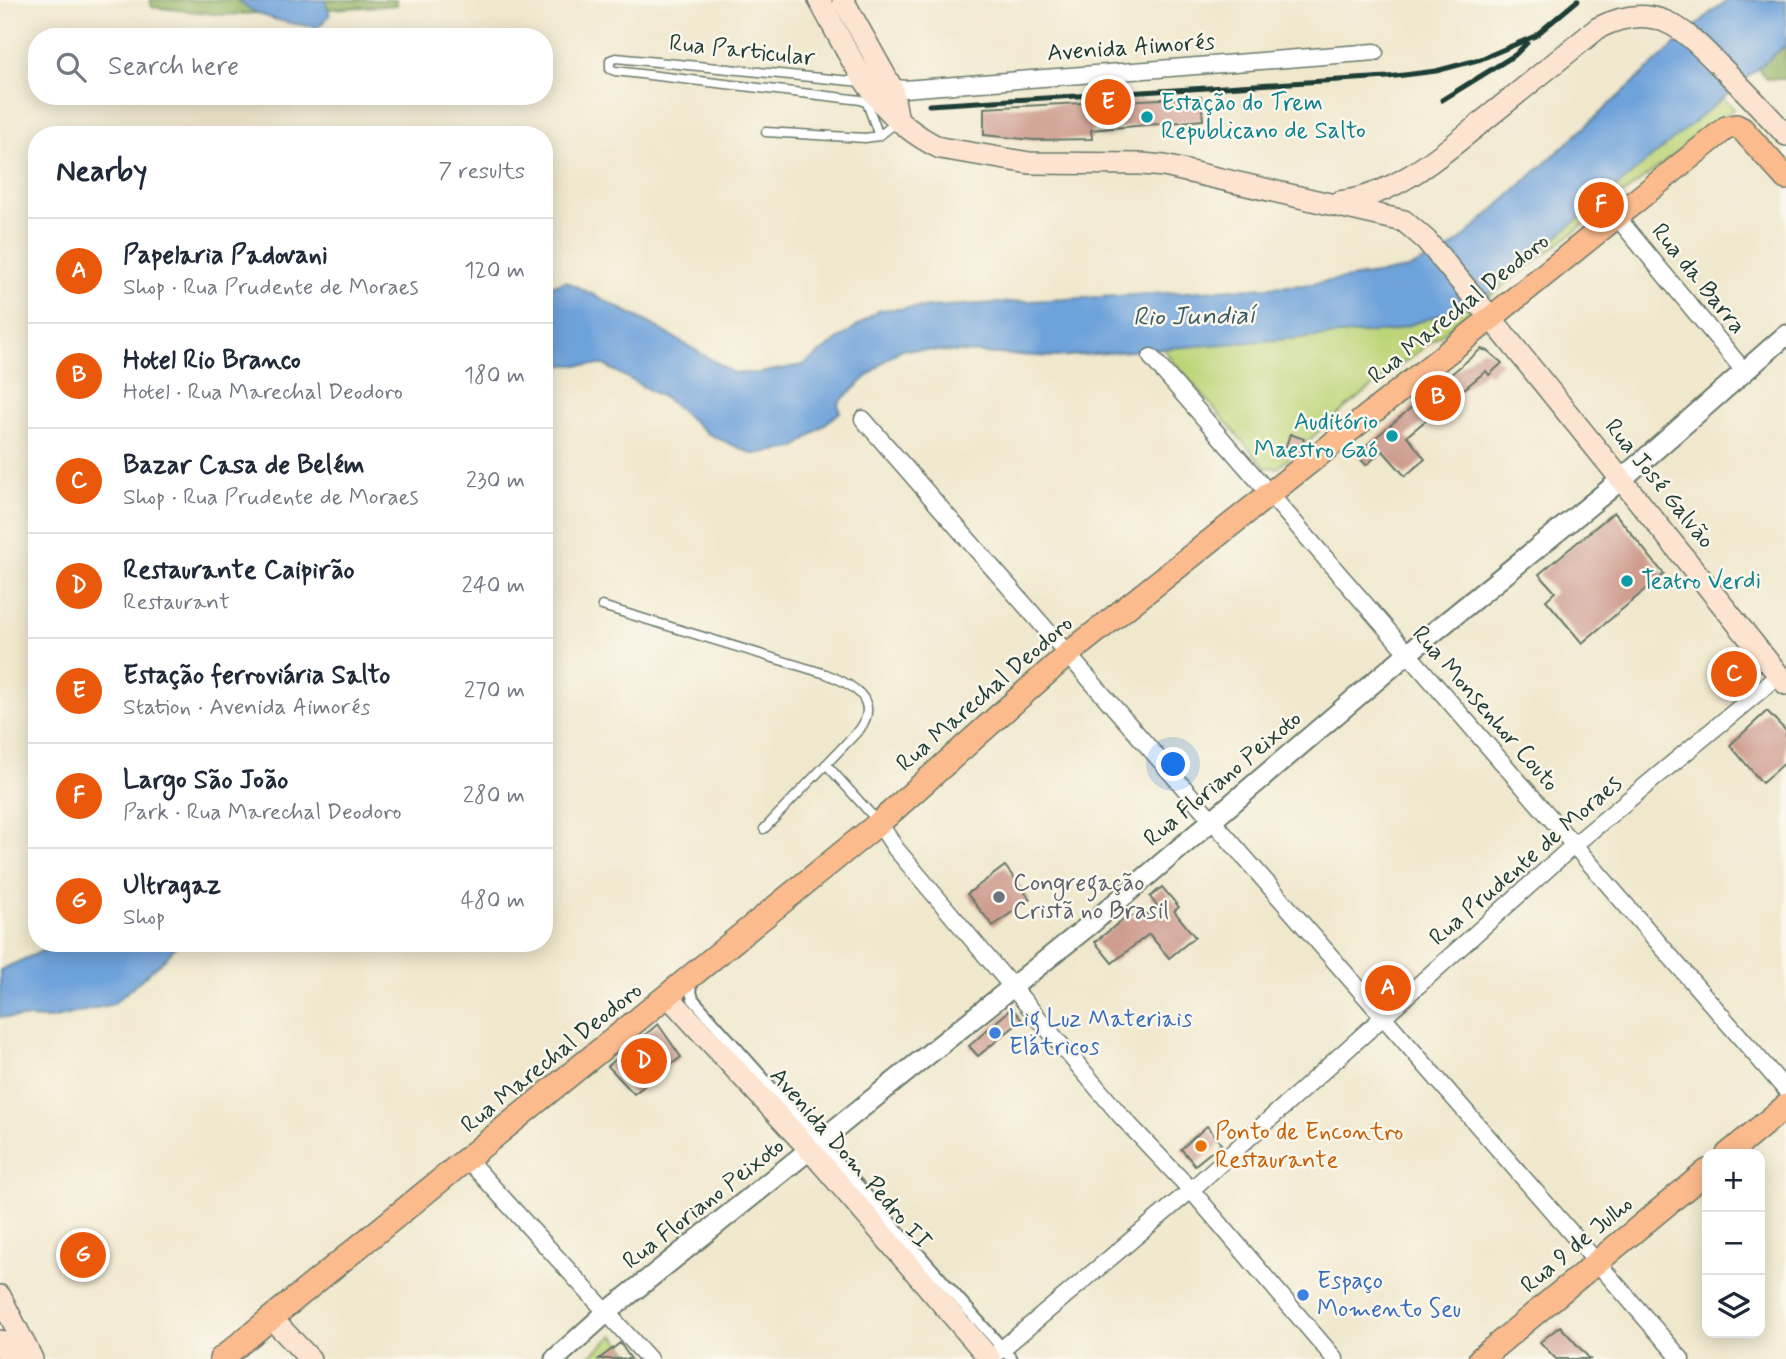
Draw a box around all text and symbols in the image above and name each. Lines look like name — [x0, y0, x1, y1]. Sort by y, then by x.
street label: Avenida Aimorés — [1046, 27, 1216, 69]
search box — [28, 28, 553, 105]
street label: Rua Particular — [667, 28, 817, 74]
icon: search — [52, 48, 90, 86]
text: Search here — [108, 50, 239, 84]
pin: E — [1085, 76, 1131, 128]
place label: Estação do Trem Republicano de Salto — [1161, 88, 1366, 147]
marker: Estação do Trem Republicano de Salto — [1139, 109, 1155, 125]
text: Nearby — [56, 152, 147, 191]
text: 7 results — [438, 157, 525, 187]
pin: F — [1578, 179, 1624, 231]
street label: Rua da Barra — [1644, 217, 1752, 341]
street label: Rua Marechal Deodoro — [1362, 226, 1556, 392]
text: Papelaria Padovani — [123, 239, 328, 273]
text: A — [71, 256, 87, 286]
text: 120 m — [464, 256, 525, 286]
text: Shop · Rua Prudente de Moraes — [123, 273, 419, 303]
water label: Rio Jundiaí — [1132, 299, 1258, 335]
text: Hotel Rio Branco — [123, 344, 301, 378]
text: B — [72, 361, 86, 391]
text: 180 m — [464, 361, 525, 391]
pin: B — [1415, 372, 1461, 424]
text: Hotel · Rua Marechal Deodoro — [123, 378, 403, 408]
place label: Auditório Maestro Gaó — [1254, 407, 1378, 466]
street label: Rua José Galvão — [1597, 413, 1721, 555]
marker: Auditório Maestro Gaó — [1384, 428, 1400, 444]
text: Bazar Casa de Belém — [123, 449, 364, 483]
text: C — [71, 466, 87, 496]
text: 230 m — [466, 466, 525, 496]
text: Shop · Rua Prudente de Moraes — [123, 483, 419, 513]
text: Restaurante Caipirão — [123, 554, 355, 588]
place label: Teatro Verdi — [1641, 566, 1761, 597]
text: D — [71, 571, 87, 601]
text: 240 m — [461, 571, 525, 601]
marker: Teatro Verdi — [1619, 573, 1635, 589]
text: Restaurant — [123, 588, 230, 618]
street label: Rua Marechal Deodoro — [890, 609, 1080, 779]
street label: Rua Monsenhor Couto — [1404, 620, 1566, 798]
pin: C — [1711, 648, 1757, 700]
text: Estação ferroviária Salto — [123, 659, 390, 693]
text: E — [72, 676, 86, 706]
text: 270 m — [464, 676, 525, 706]
text: Station · Avenida Aimorés — [123, 693, 370, 723]
street label: Rua Floriano Peixoto — [1138, 704, 1308, 854]
your location — [1156, 747, 1190, 781]
text: Largo São João — [123, 764, 288, 798]
street label: Rua Prudente de Moraes — [1423, 769, 1629, 953]
text: F — [73, 781, 85, 811]
text: 280 m — [463, 781, 525, 811]
text: Park · Rua Marechal Deodoro — [123, 798, 402, 828]
place label: Congregação Cristã no Brasil — [1013, 868, 1169, 927]
text: Ultragaz — [123, 869, 221, 903]
text: G — [71, 886, 87, 916]
text: 480 m — [461, 886, 525, 916]
marker: Congregação Cristã no Brasil — [991, 889, 1007, 905]
text: Shop — [123, 903, 165, 933]
pin: A — [1365, 962, 1411, 1014]
street label: Rua Marechal Deodoro — [456, 977, 648, 1139]
place label: Lig Luz Materiais Elátricos — [1009, 1004, 1193, 1063]
marker: Lig Luz Materiais Elátricos — [987, 1025, 1003, 1041]
pin: D — [621, 1035, 667, 1087]
street label: Avenida Dom Pedro II — [762, 1061, 938, 1257]
place label: Ponto de Encontro Restaurante — [1215, 1117, 1403, 1176]
street label: Rua Floriano Peixoto — [617, 1131, 791, 1277]
marker: Ponto de Encontro Restaurante — [1193, 1138, 1209, 1154]
map controls — [1702, 1149, 1765, 1338]
button: + — [1702, 1149, 1765, 1212]
street label: Rua 9 de Julho — [1515, 1189, 1639, 1301]
button: − — [1702, 1212, 1765, 1275]
pin: G — [60, 1229, 106, 1281]
place label: Espaço Momento Seu — [1317, 1266, 1461, 1325]
button: layers — [1702, 1275, 1765, 1338]
marker: Espaço Momento Seu — [1295, 1287, 1311, 1303]

